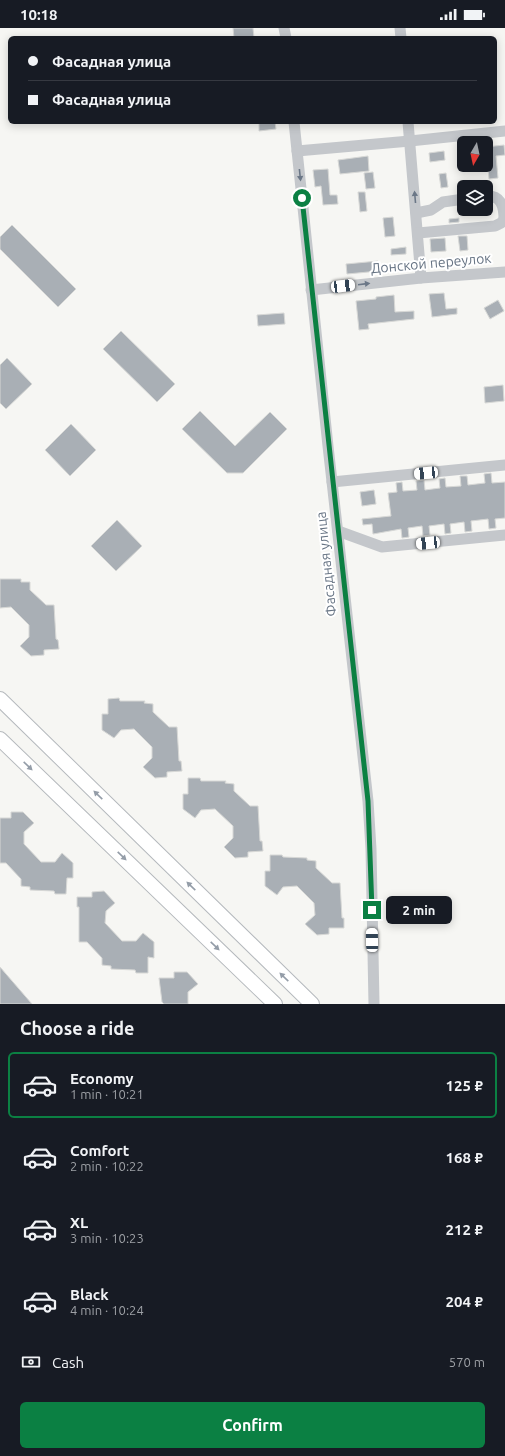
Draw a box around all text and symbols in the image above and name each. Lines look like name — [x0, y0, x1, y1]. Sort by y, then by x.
text: 10:18 — [20, 6, 58, 23]
text: Фасадная улица — [52, 53, 171, 70]
text: Фасадная улица — [52, 91, 171, 108]
north arrow — [457, 136, 493, 172]
map controls — [457, 136, 493, 216]
one-way arrow — [297, 169, 303, 181]
button: layers — [457, 180, 493, 216]
route start — [293, 189, 311, 207]
one-way arrow — [411, 191, 418, 203]
street label: Донской переулок — [370, 250, 492, 276]
car — [330, 279, 356, 293]
one-way arrow — [358, 281, 370, 287]
car — [414, 466, 438, 480]
street label: Фасадная улица — [313, 511, 339, 617]
car — [415, 536, 441, 550]
one-way arrow — [23, 761, 33, 771]
one-way arrow — [93, 790, 103, 800]
one-way arrow — [117, 851, 127, 861]
one-way arrow — [186, 881, 196, 891]
callout: 2 min — [386, 896, 452, 924]
route end — [363, 901, 381, 919]
text: 2 min — [403, 903, 435, 917]
car — [366, 928, 378, 952]
one-way arrow — [210, 941, 220, 951]
one-way arrow — [279, 972, 289, 982]
text: Choose a ride — [20, 1018, 134, 1038]
icon: car — [22, 1067, 58, 1103]
text: Economy — [70, 1070, 134, 1087]
text: 125 ₽ — [446, 1077, 483, 1094]
text: 1 min · 10:21 — [70, 1087, 144, 1101]
icon: car — [22, 1139, 58, 1175]
text: Comfort — [70, 1142, 129, 1159]
text: 168 ₽ — [446, 1149, 483, 1166]
text: 2 min · 10:22 — [70, 1159, 144, 1173]
icon: car — [22, 1211, 58, 1247]
text: XL — [70, 1214, 88, 1231]
text: 212 ₽ — [446, 1221, 483, 1238]
text: 3 min · 10:23 — [70, 1231, 144, 1245]
icon: car — [22, 1283, 58, 1319]
text: Black — [70, 1286, 109, 1303]
text: 204 ₽ — [446, 1293, 483, 1310]
text: 4 min · 10:24 — [70, 1303, 144, 1317]
icon: cash — [20, 1351, 42, 1373]
text: Cash — [52, 1354, 84, 1371]
text: 570 m — [449, 1355, 485, 1369]
button: Confirm — [20, 1402, 485, 1448]

